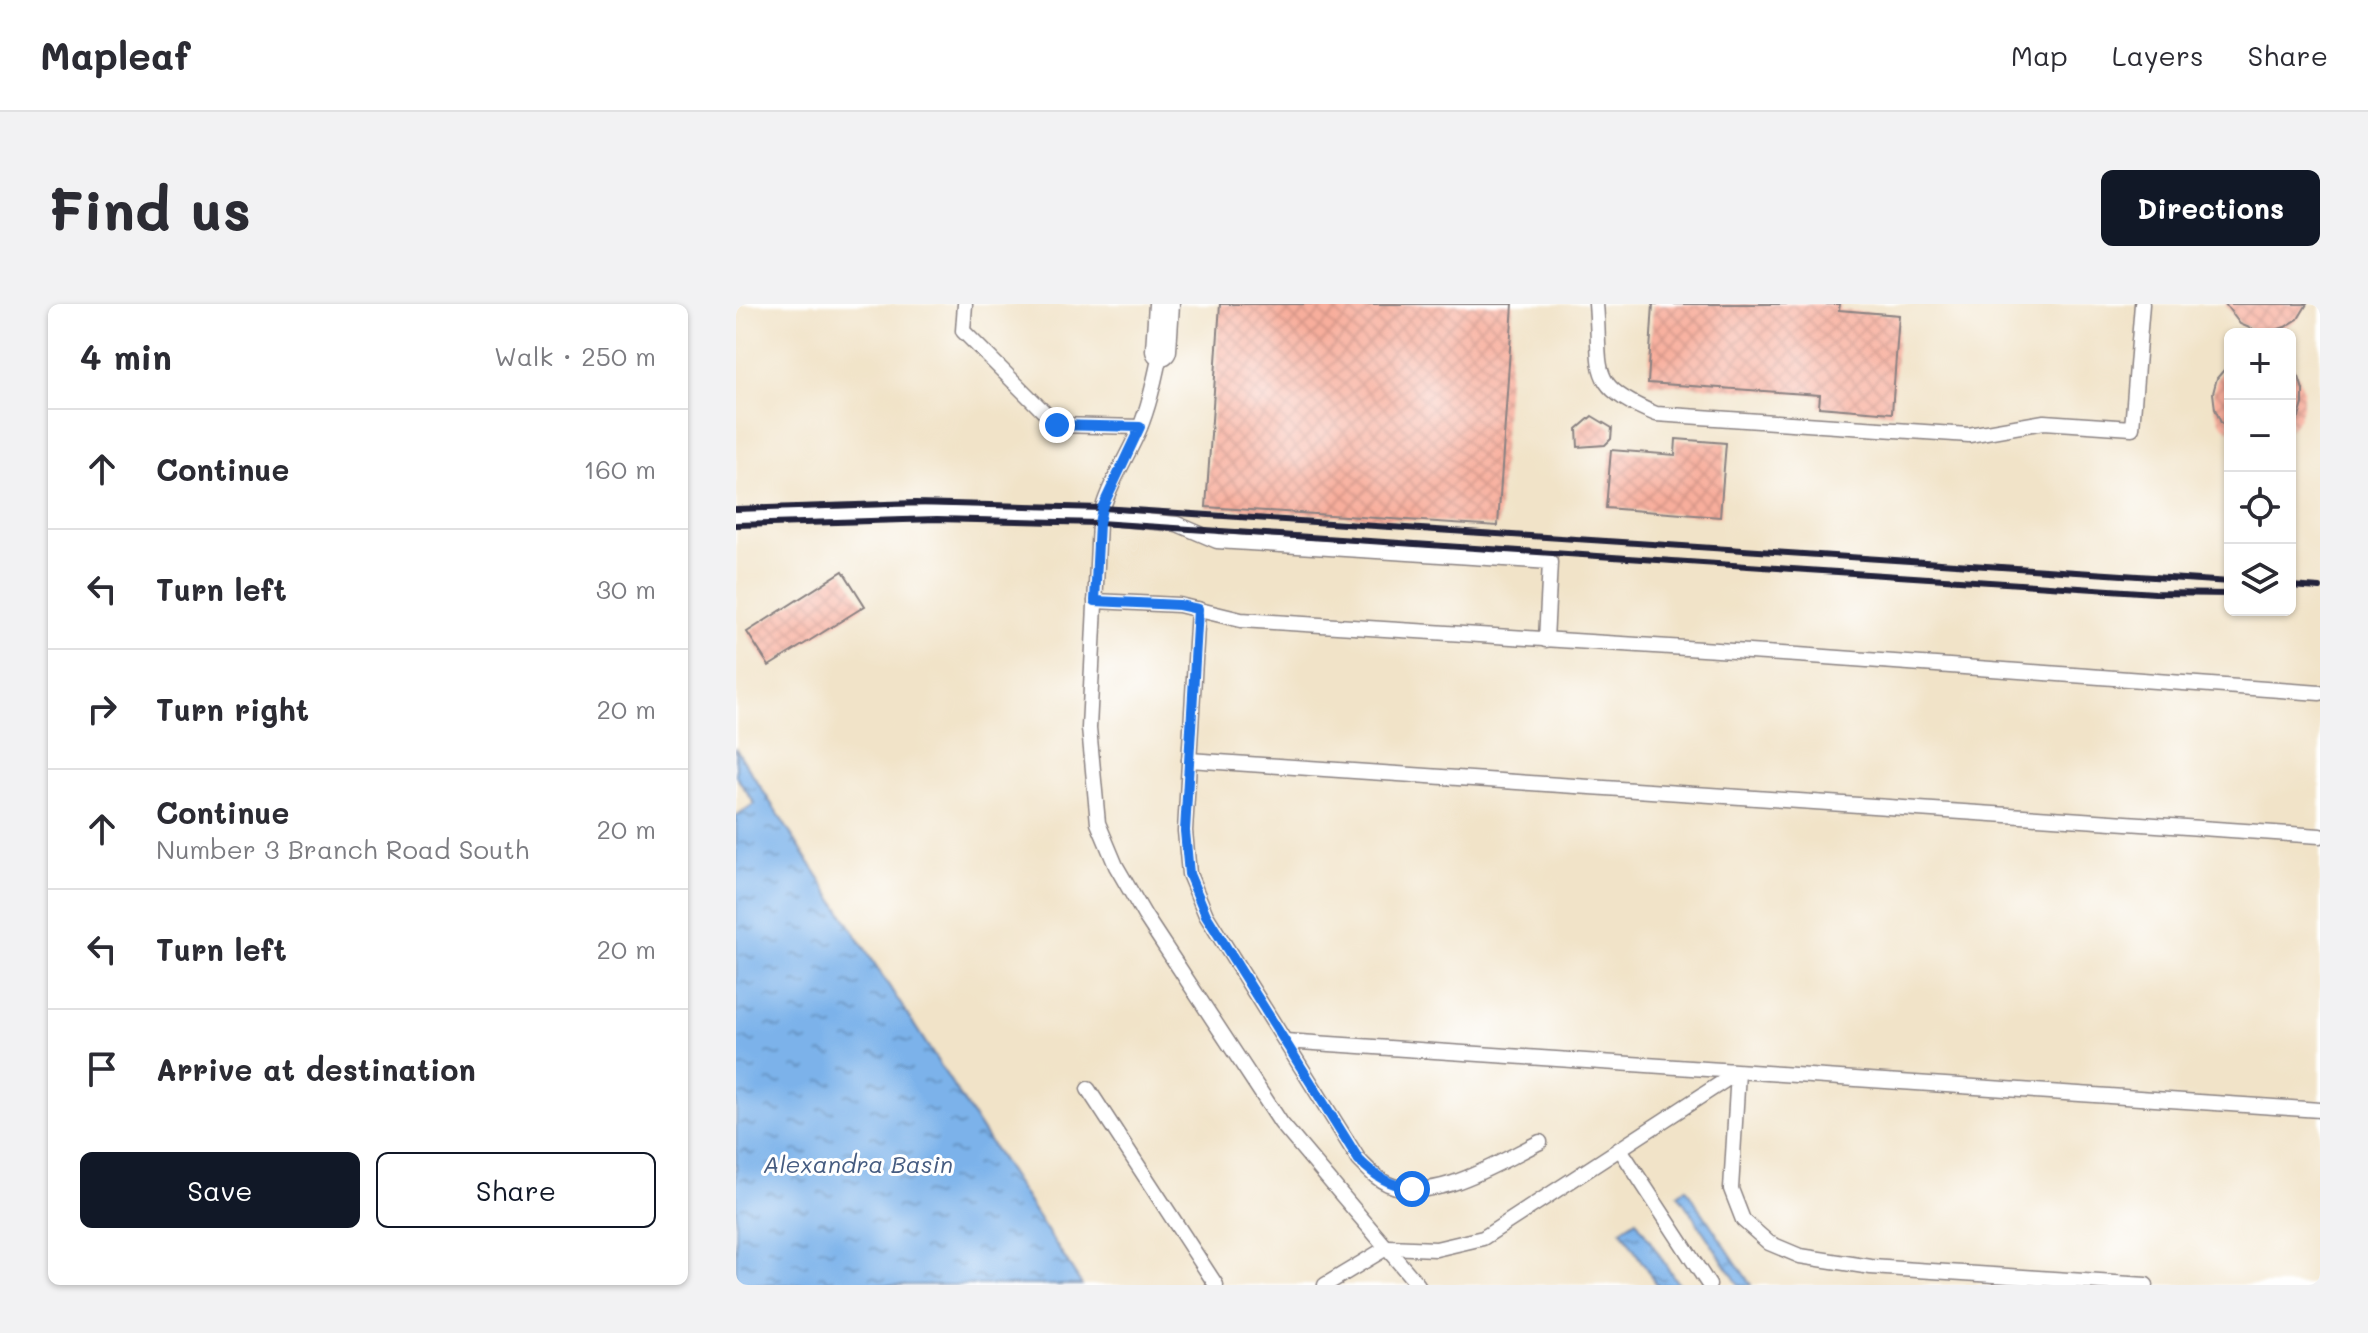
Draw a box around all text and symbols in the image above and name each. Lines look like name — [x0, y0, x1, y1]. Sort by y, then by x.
text: Mapleaf — [40, 30, 191, 80]
text: Map — [2011, 37, 2068, 73]
text: Layers — [2112, 37, 2204, 73]
text: Share — [2248, 37, 2328, 73]
button: Directions — [2101, 170, 2320, 246]
text: Find us — [48, 172, 251, 245]
map controls — [2224, 328, 2296, 616]
button: + — [2224, 328, 2296, 400]
text: 4 min — [80, 334, 172, 379]
text: Walk · 250 m — [494, 339, 656, 373]
button: − — [2224, 400, 2296, 472]
route end — [1039, 407, 1075, 443]
icon: ahead — [80, 447, 124, 491]
text: Continue — [156, 449, 289, 489]
text: 160 m — [584, 452, 656, 486]
button: locate — [2224, 472, 2296, 544]
button: layers — [2224, 544, 2296, 616]
icon: left — [80, 567, 124, 611]
text: Turn left — [156, 569, 287, 609]
text: 30 m — [596, 572, 656, 606]
icon: right — [80, 687, 124, 731]
text: Turn right — [156, 689, 309, 729]
text: 20 m — [596, 692, 656, 726]
text: Continue — [156, 792, 289, 832]
icon: ahead — [80, 807, 124, 851]
text: 20 m — [596, 812, 656, 846]
text: Number 3 Branch Road South — [156, 832, 529, 866]
icon: left — [80, 927, 124, 971]
text: Turn left — [156, 929, 287, 969]
text: 20 m — [596, 932, 656, 966]
icon: arrive — [80, 1047, 124, 1091]
text: Arrive at destination — [156, 1049, 476, 1089]
water label: Alexandra Basin — [763, 1148, 953, 1179]
button: Save — [80, 1152, 360, 1228]
button: Share — [376, 1152, 656, 1228]
route start — [1394, 1171, 1430, 1207]

